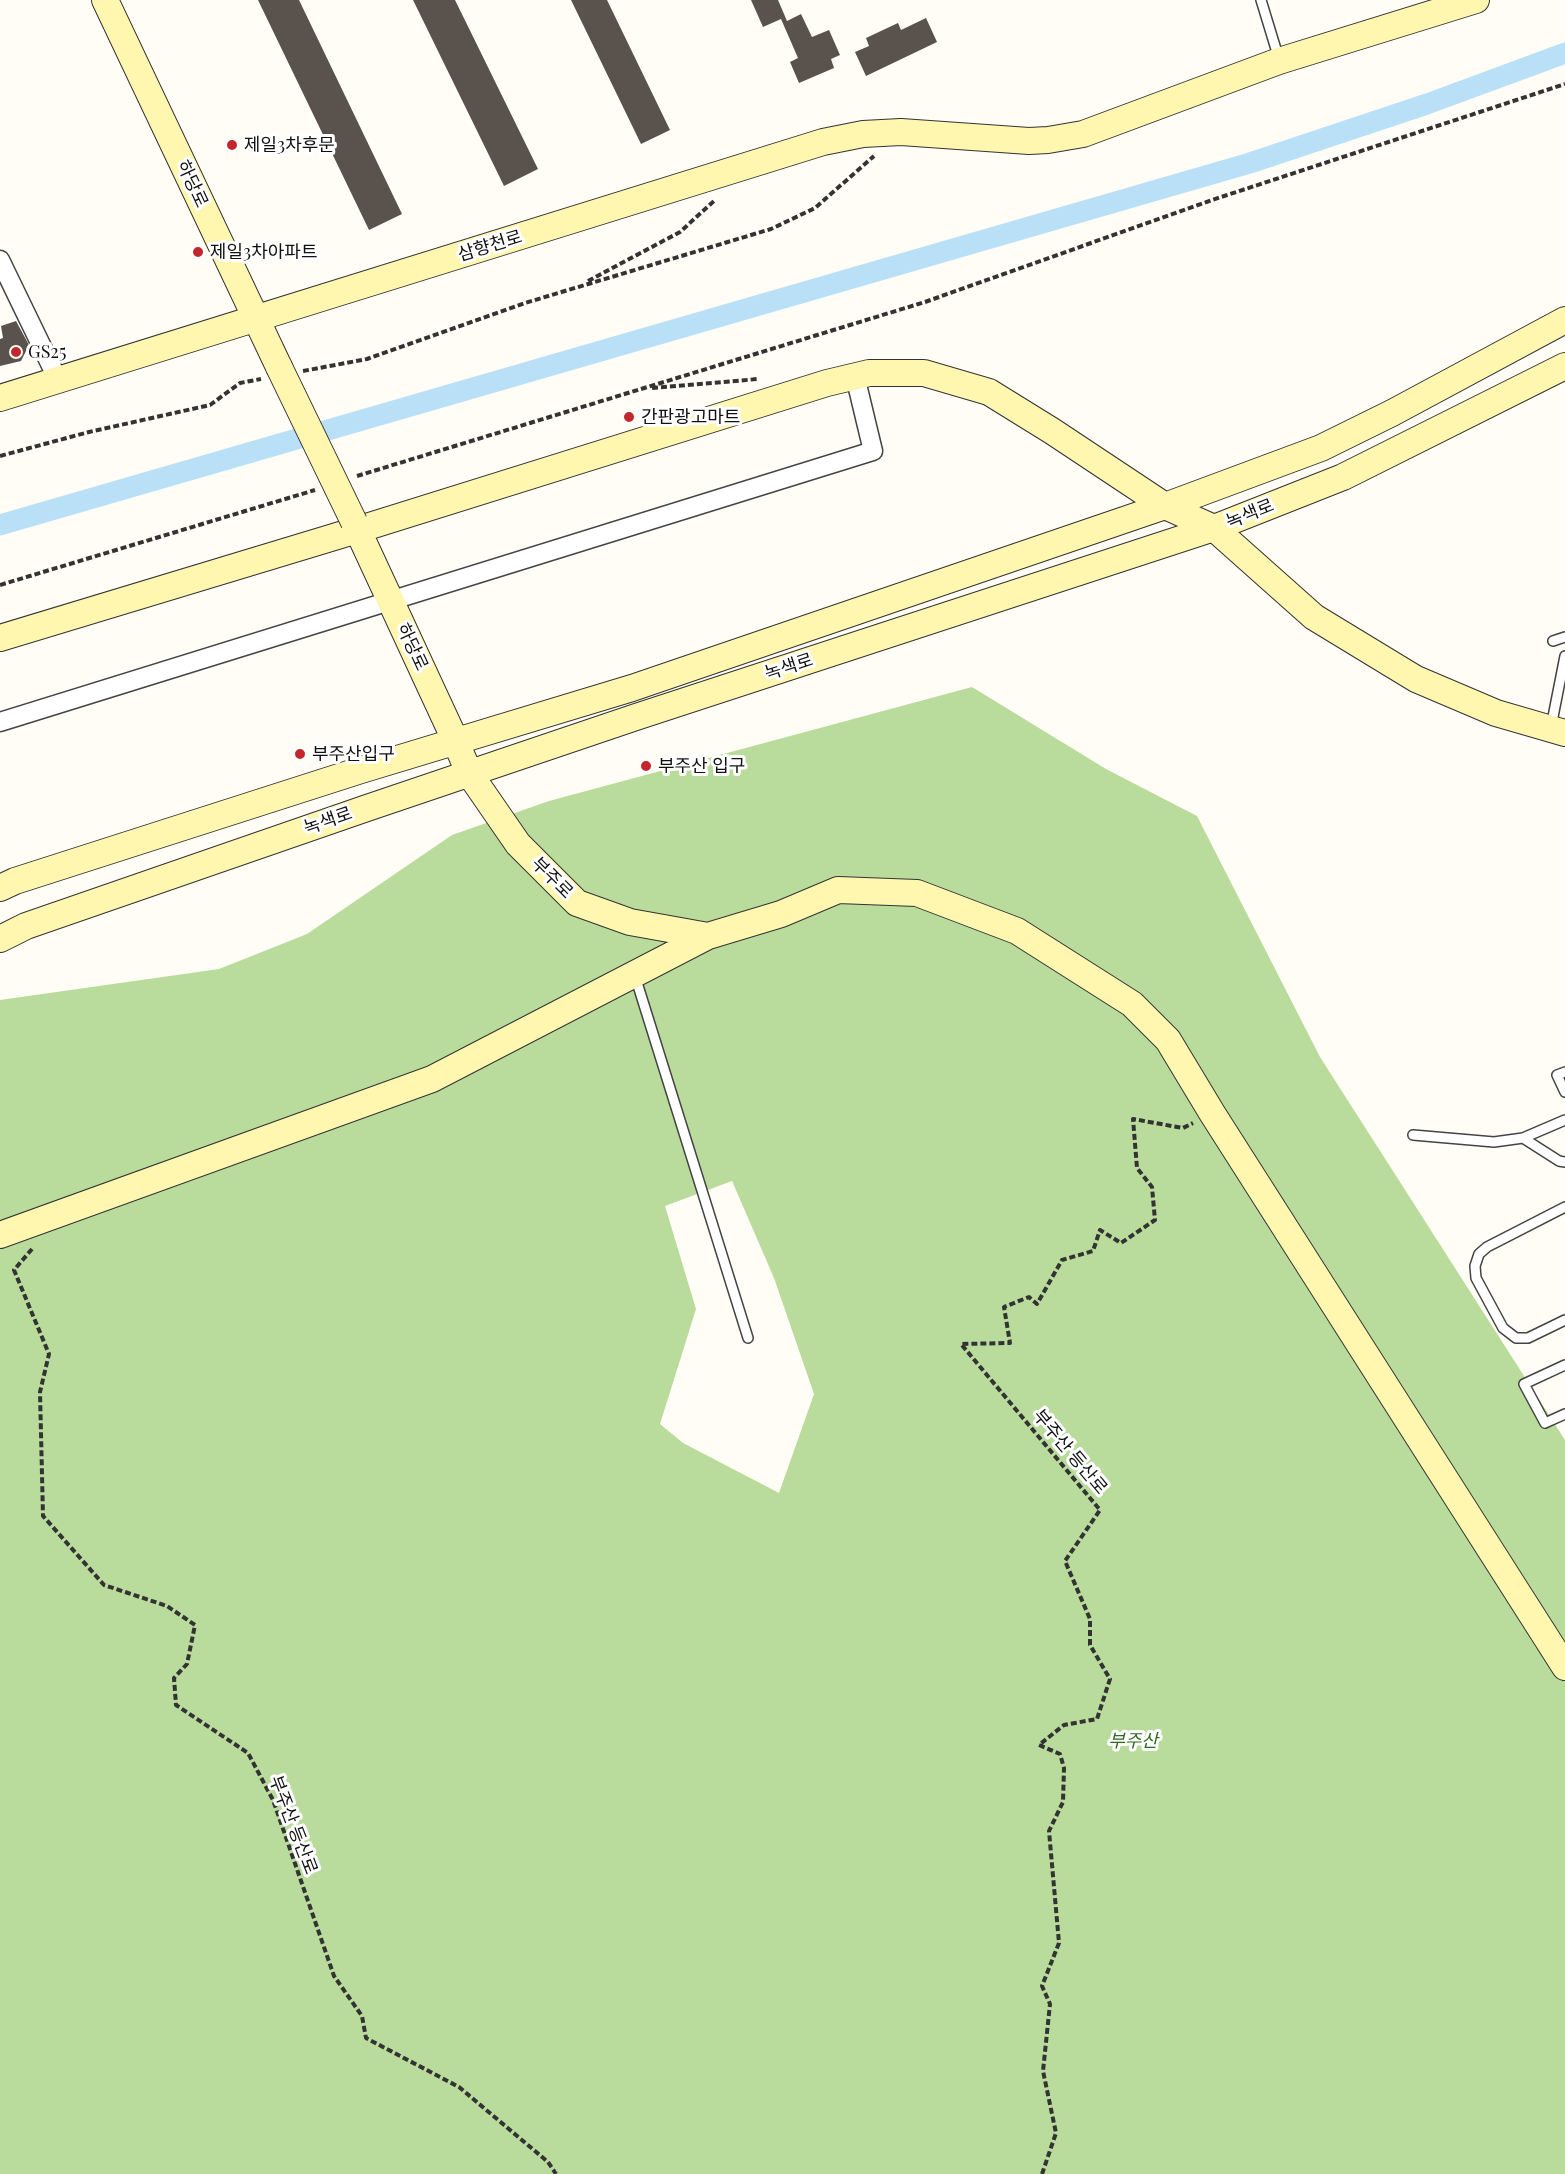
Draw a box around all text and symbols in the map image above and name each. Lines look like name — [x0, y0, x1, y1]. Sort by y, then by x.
place label: 제일3차후문 — [244, 134, 335, 156]
marker: 제일3차후문 — [225, 138, 239, 152]
street label: 하당로 — [172, 157, 212, 211]
street label: 삼향천로 — [455, 226, 525, 266]
place label: 제일3차아파트 — [210, 241, 317, 263]
marker: 제일3차아파트 — [191, 245, 205, 259]
place label: GS25 — [28, 341, 66, 363]
marker: GS25 — [9, 345, 23, 359]
place label: 간판광고마트 — [641, 406, 740, 428]
marker: 간판광고마트 — [622, 410, 636, 424]
street label: 녹색로 — [1223, 495, 1277, 533]
street label: 하당로 — [392, 620, 432, 674]
street label: 녹색로 — [762, 649, 816, 685]
place label: 부주산입구 — [312, 743, 395, 765]
marker: 부주산입구 — [293, 747, 307, 761]
place label: 부주산 입구 — [658, 755, 745, 777]
marker: 부주산 입구 — [639, 759, 653, 773]
street label: 녹색로 — [301, 803, 355, 839]
street label: 부주로 — [527, 853, 577, 903]
street label: 부주산 등산로 — [1028, 1405, 1112, 1499]
park label: 부주산 — [1108, 1730, 1158, 1752]
street label: 부주산 등산로 — [264, 1773, 322, 1877]

